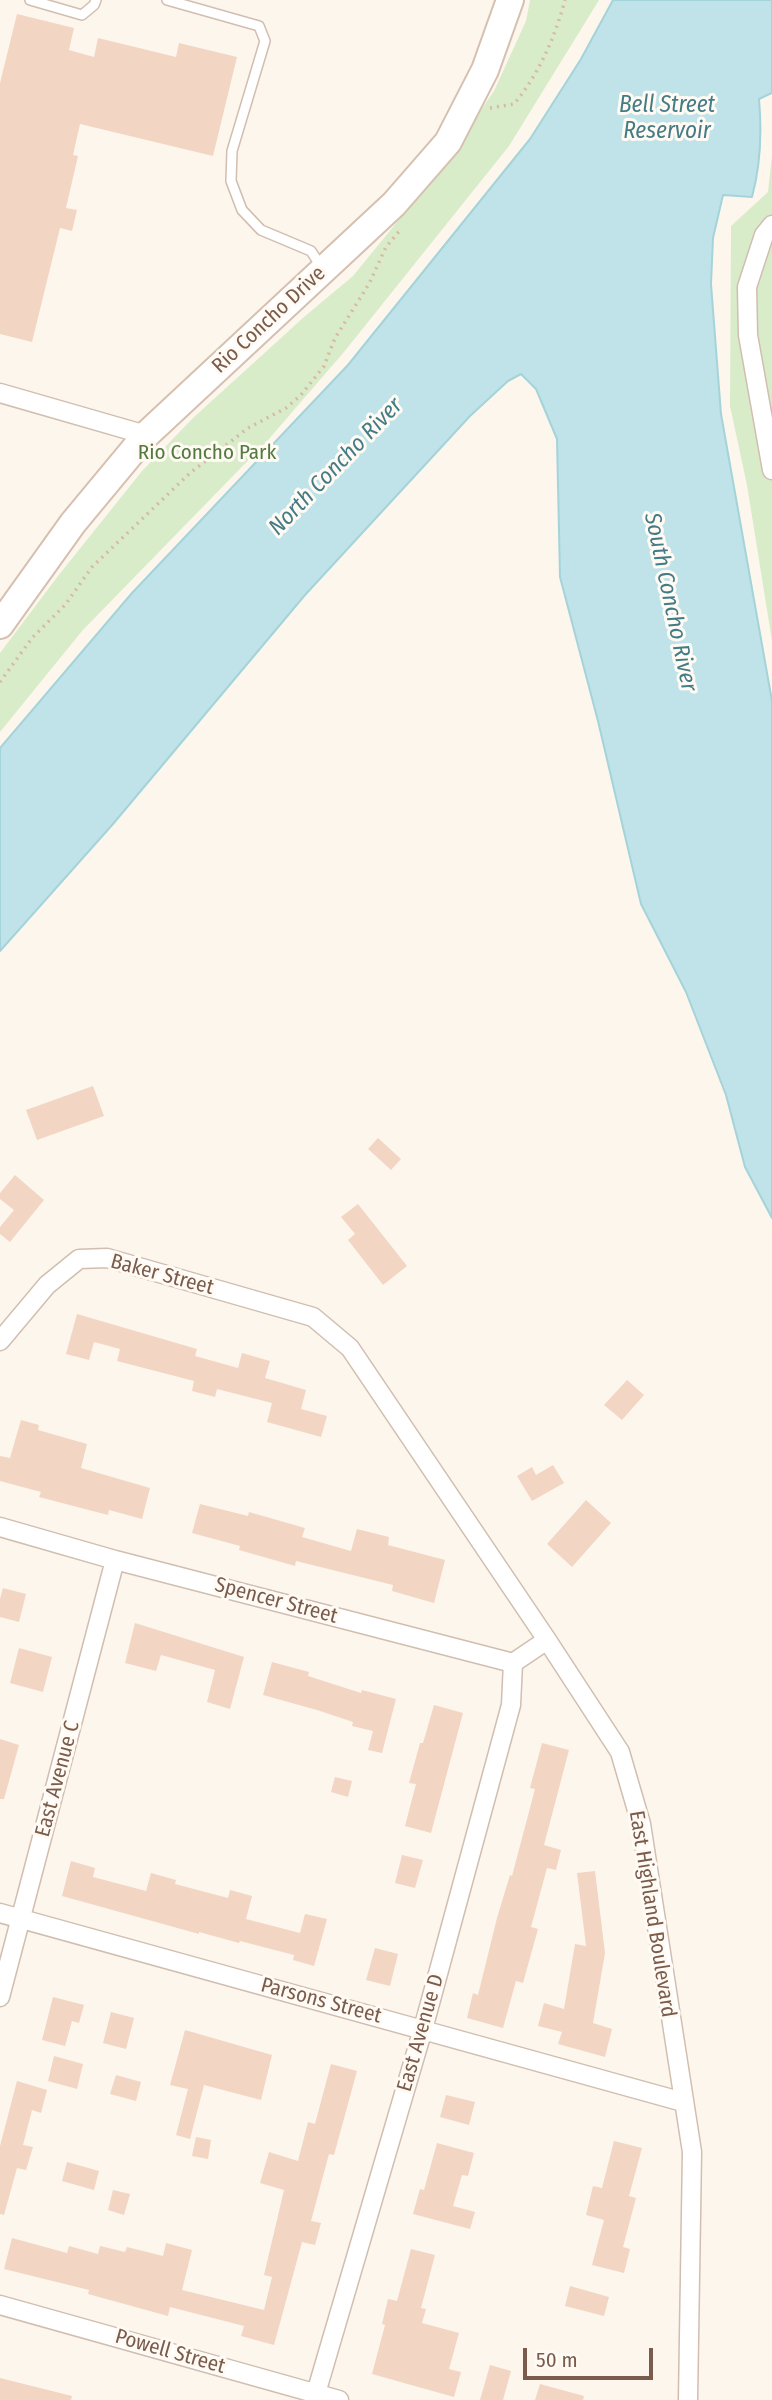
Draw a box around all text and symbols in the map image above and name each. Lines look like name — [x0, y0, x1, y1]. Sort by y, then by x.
water label: Bell Street Reservoir — [619, 92, 715, 146]
street label: Rio Concho Drive — [207, 261, 331, 379]
water label: North Concho River — [263, 393, 409, 541]
park label: Rio Concho Park — [138, 440, 276, 466]
water label: South Concho River — [638, 510, 702, 694]
street label: Baker Street — [108, 1249, 216, 1301]
street label: Spencer Street — [212, 1573, 340, 1629]
street label: East Avenue C — [30, 1718, 86, 1840]
street label: East Highland Boulevard — [623, 1809, 681, 2019]
street label: East Avenue D — [392, 1971, 450, 2095]
street label: Parsons Street — [258, 1973, 384, 2029]
street label: Powell Street — [112, 2324, 228, 2380]
scale bar — [527, 2334, 656, 2378]
text: 50 m — [536, 2347, 578, 2373]

